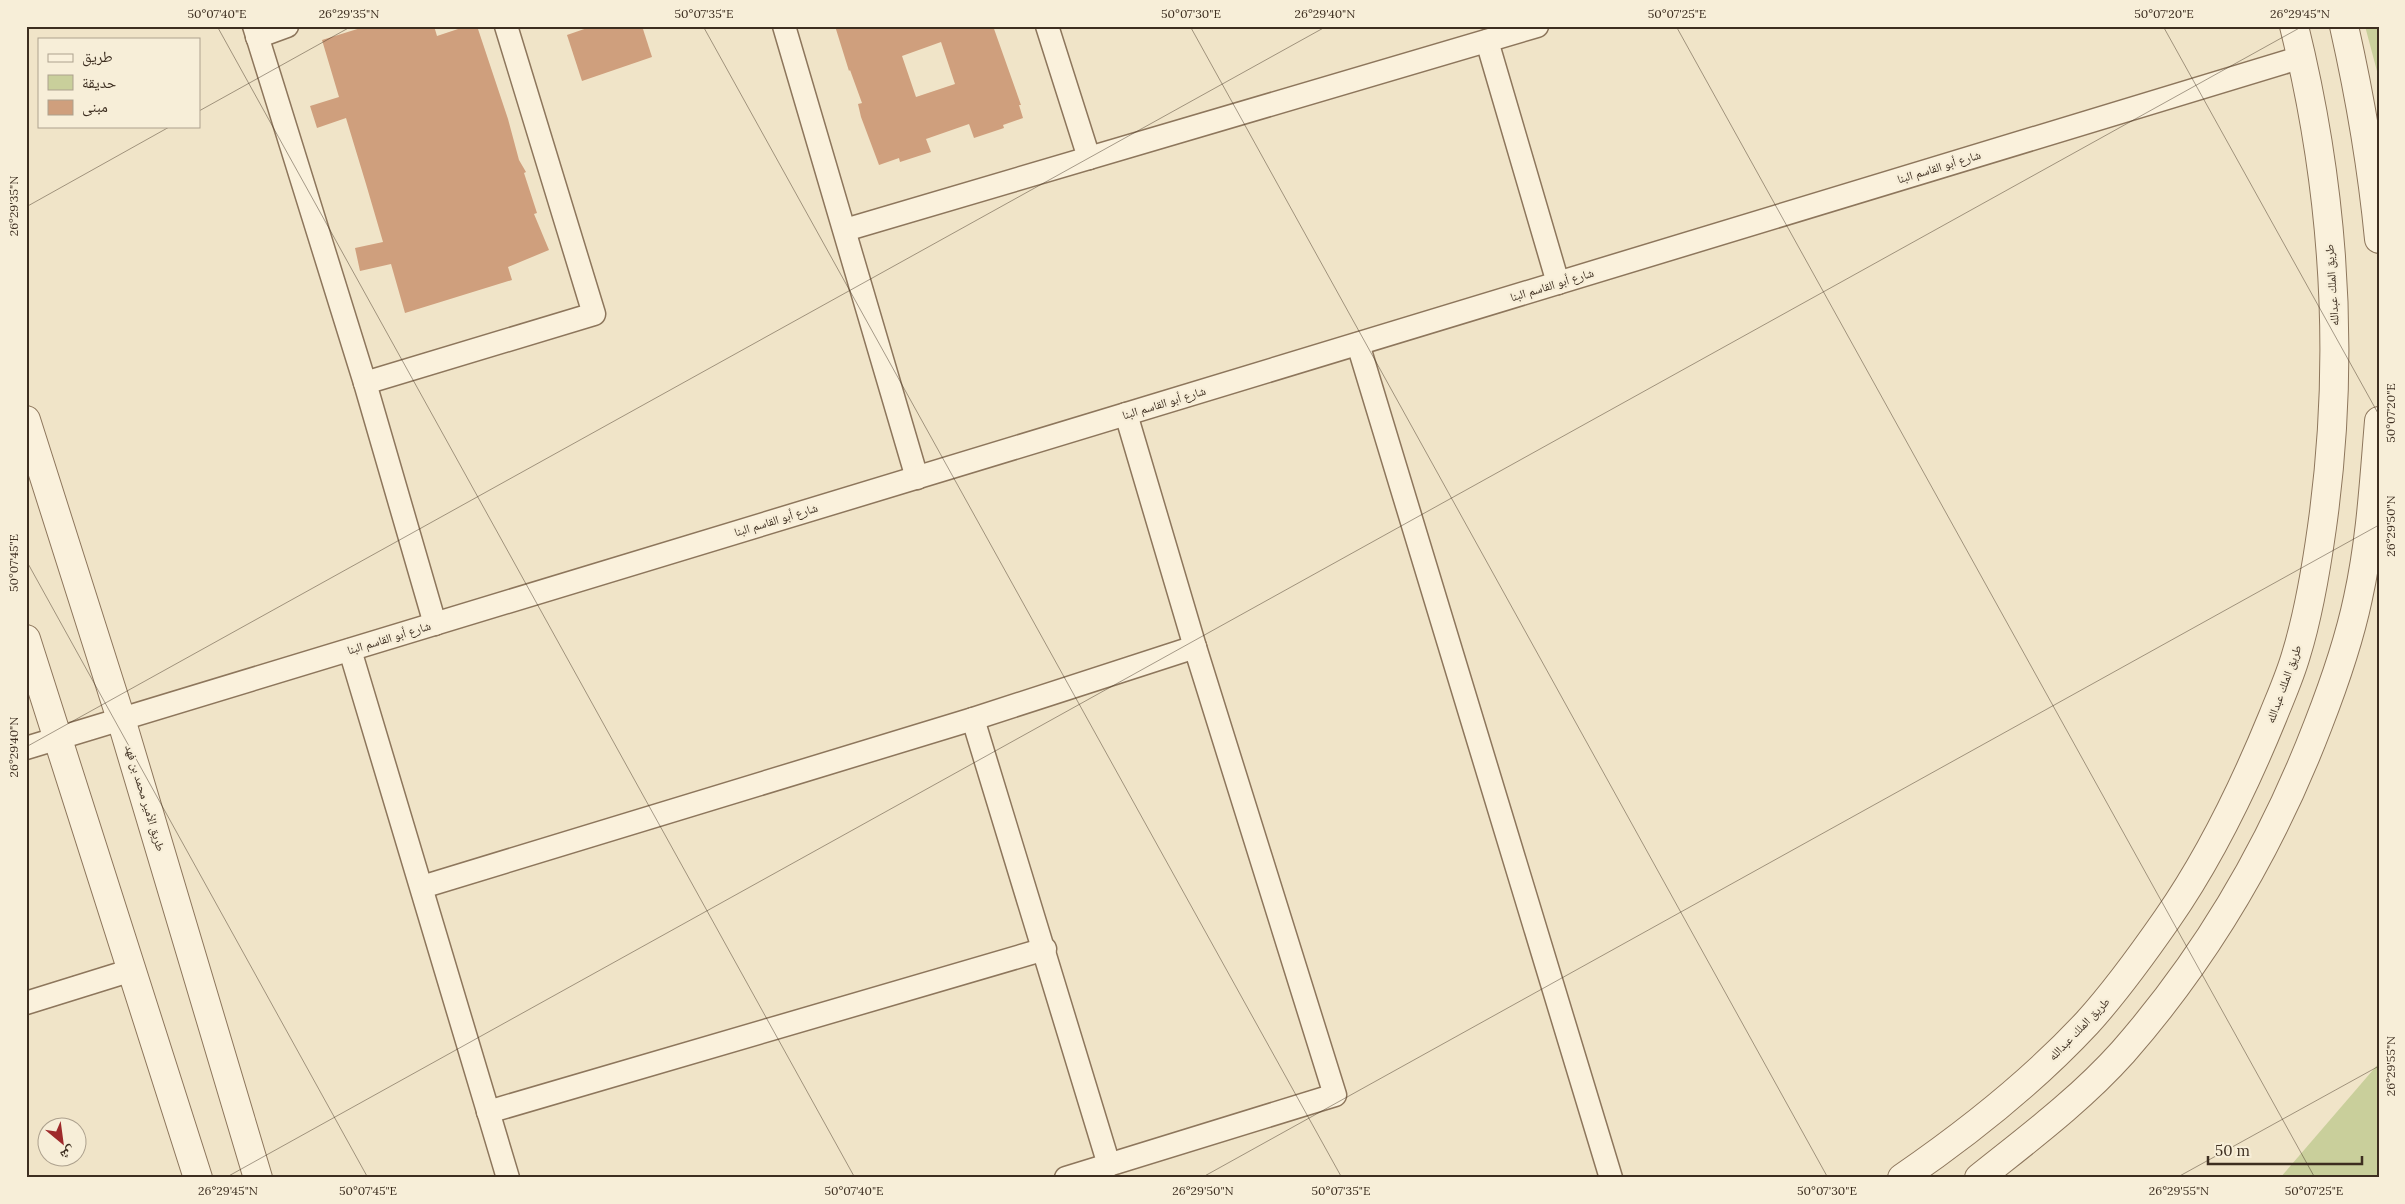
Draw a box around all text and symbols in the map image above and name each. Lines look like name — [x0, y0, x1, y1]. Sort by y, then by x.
text: 50°07'40"E — [187, 6, 247, 21]
text: 26°29'35"N — [319, 6, 379, 21]
text: 50°07'35"E — [675, 6, 733, 21]
text: 50°07'30"E — [1161, 6, 1221, 21]
text: 26°29'40"N — [1295, 6, 1355, 21]
text: 50°07'25"E — [1648, 6, 1706, 21]
text: 50°07'20"E — [2134, 6, 2194, 21]
text: 26°29'45"N — [2270, 6, 2330, 21]
legend — [38, 38, 200, 128]
text: طريق — [82, 47, 113, 67]
text: حديقة — [82, 73, 117, 92]
text: مبنى — [82, 97, 108, 117]
street label: شارع أبو القاسم البنا — [1895, 147, 1983, 187]
text: 26°29'35"N — [6, 176, 21, 236]
street label: طريق الملك عبدالله — [2321, 243, 2342, 326]
street label: شارع أبو القاسم البنا — [1508, 265, 1596, 305]
street label: شارع أبو القاسم البنا — [1120, 383, 1208, 423]
text: 50°07'20"E — [2383, 383, 2398, 443]
text: 26°29'50"N — [2383, 495, 2398, 557]
street label: شارع أبو القاسم البنا — [732, 500, 820, 540]
text: 50°07'45"E — [6, 534, 21, 592]
street label: شارع أبو القاسم البنا — [345, 618, 433, 658]
street label: طريق الملك عبدالله — [2262, 643, 2305, 725]
text: 26°29'40"N — [6, 717, 21, 777]
street label: طريق الأمير محمد بن فهد — [122, 743, 169, 853]
street label: طريق الملك عبدالله — [2045, 994, 2113, 1064]
text: 26°29'55"N — [2383, 1036, 2398, 1096]
north arrow — [38, 1116, 88, 1166]
scale bar — [2208, 1134, 2361, 1166]
text: 50 m — [2215, 1141, 2250, 1160]
text: ش — [57, 1142, 79, 1165]
text: 26°29'45"N — [198, 1183, 258, 1198]
text: 50°07'45"E — [339, 1183, 397, 1198]
text: 50°07'40"E — [824, 1183, 884, 1198]
text: 26°29'50"N — [1172, 1183, 1234, 1198]
text: 50°07'35"E — [1312, 1183, 1370, 1198]
text: 50°07'30"E — [1797, 1183, 1857, 1198]
text: 26°29'55"N — [2149, 1183, 2209, 1198]
text: 50°07'25"E — [2285, 1183, 2343, 1198]

